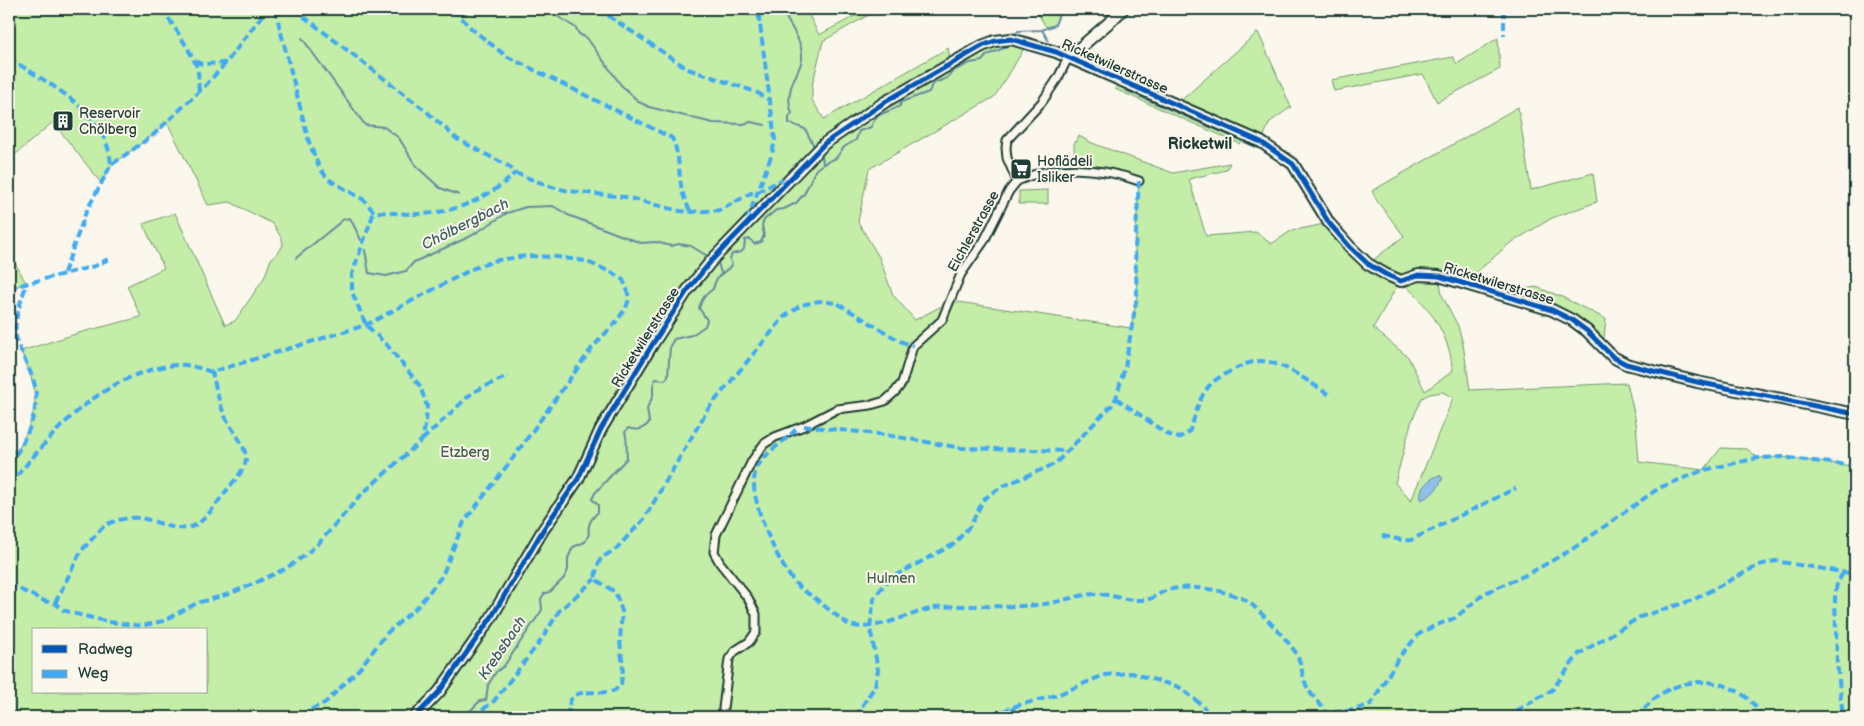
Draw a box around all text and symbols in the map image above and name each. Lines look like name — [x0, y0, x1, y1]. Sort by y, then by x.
street label: Ricketwilerstrasse — [1059, 35, 1171, 98]
place label: Reservoir Chölberg — [79, 105, 141, 138]
building icon: Reservoir Chölberg — [51, 109, 75, 133]
district label: Ricketwil — [1168, 135, 1232, 154]
place label: Hoflädeli Isliker — [1037, 153, 1092, 186]
supermarket icon: Hoflädeli Isliker — [1009, 157, 1033, 181]
street label: Eichlerstrasse — [944, 188, 1003, 275]
water label: Chölbergbach — [419, 194, 512, 255]
street label: Ricketwilerstrasse — [1441, 259, 1556, 308]
street label: Ricketwilerstrasse — [608, 284, 683, 391]
park label: Etzberg — [440, 444, 490, 461]
park label: Hulmen — [867, 570, 916, 587]
water label: Krebsbach — [474, 613, 531, 684]
legend — [32, 628, 208, 694]
text: Radweg — [78, 640, 133, 659]
text: Weg — [78, 664, 108, 683]

